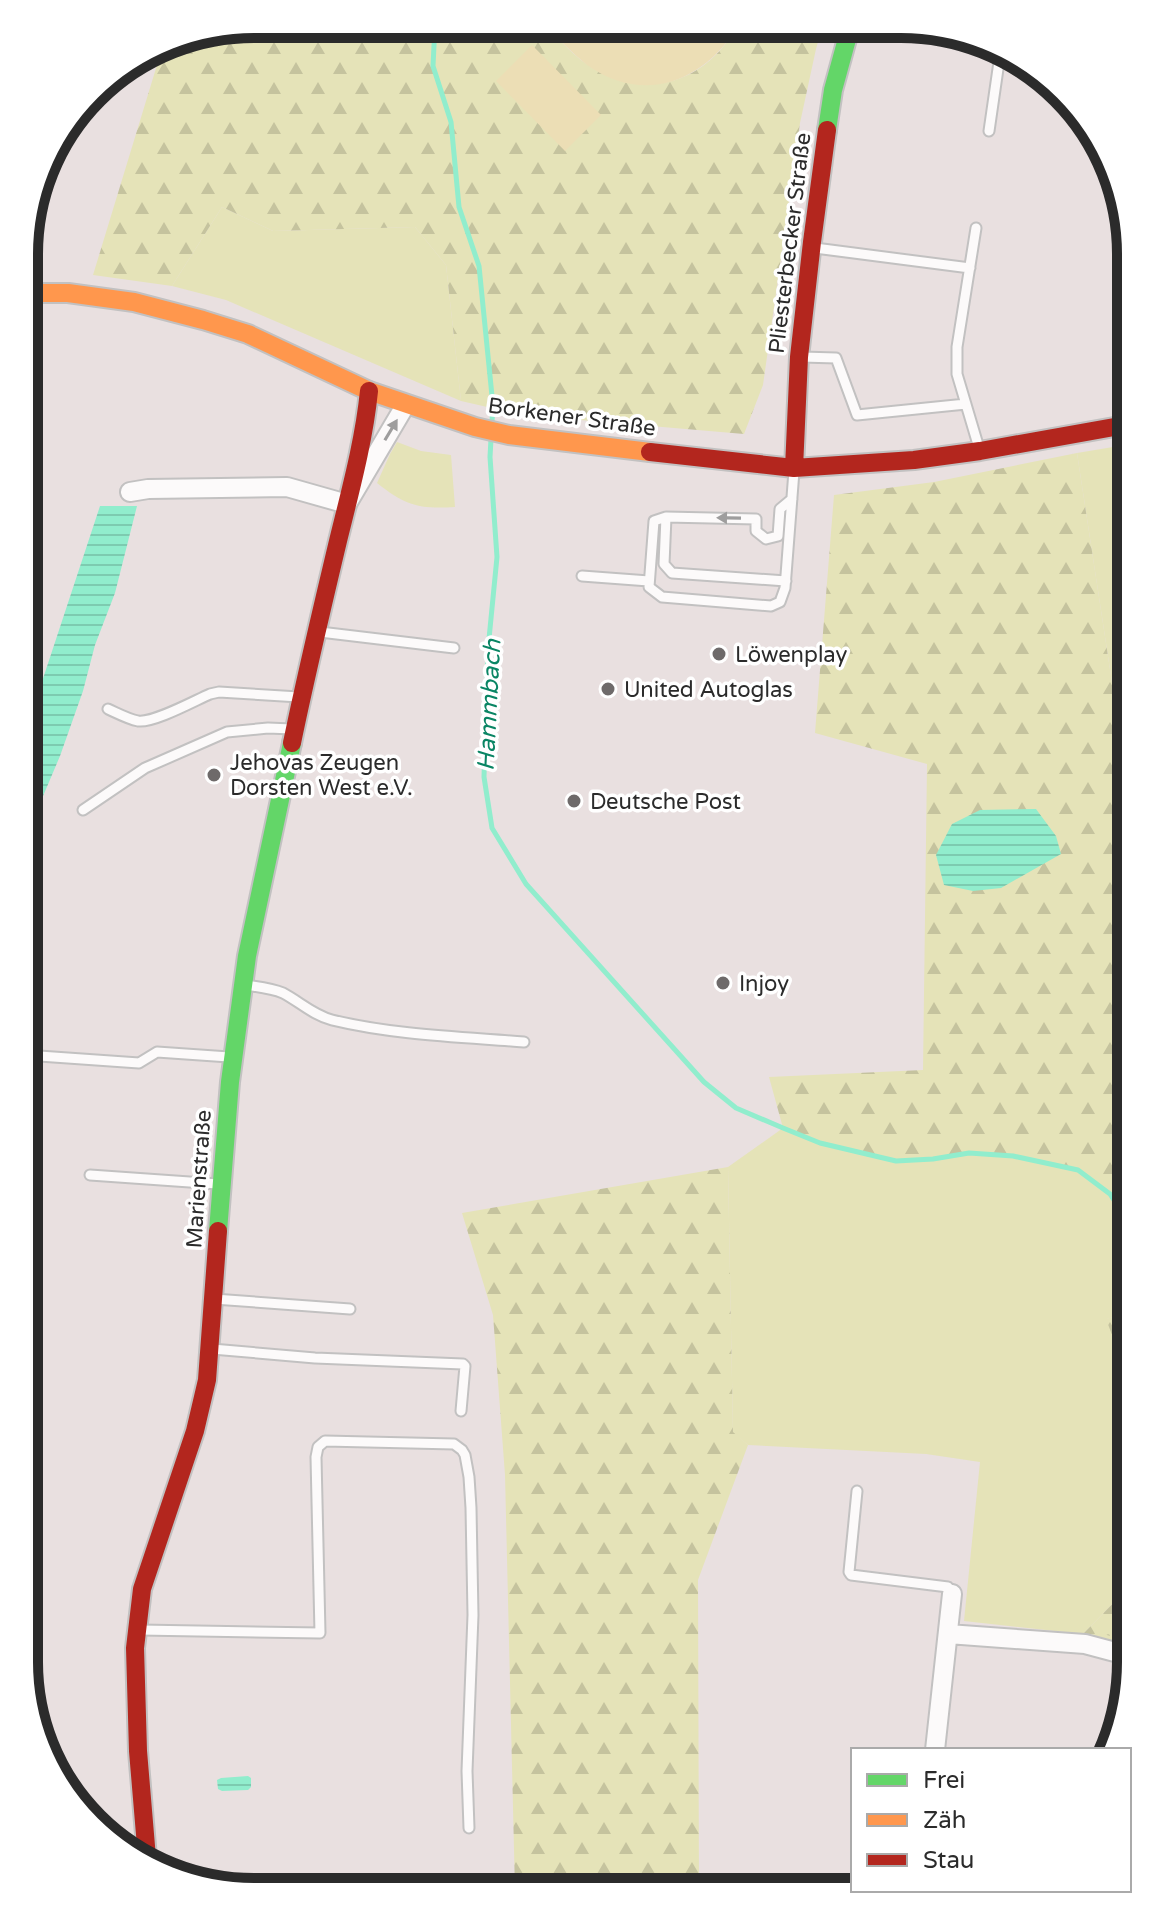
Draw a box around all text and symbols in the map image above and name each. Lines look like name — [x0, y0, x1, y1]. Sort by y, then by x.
street label: Pliesterbecker Straße — [764, 131, 816, 355]
street label: Borkener Straße — [486, 392, 657, 442]
one-way arrow — [384, 419, 398, 441]
one-way arrow — [716, 512, 741, 524]
water label: Hammbach — [472, 637, 507, 772]
place label: Löwenplay — [735, 642, 848, 668]
marker: Löwenplay — [710, 645, 728, 663]
place label: United Autoglas — [624, 677, 793, 703]
marker: United Autoglas — [599, 680, 617, 698]
place label: Jehovas Zeugen Dorsten West e.V. — [230, 750, 413, 801]
marker: Jehovas Zeugen Dorsten West e.V. — [205, 766, 223, 784]
place label: Deutsche Post — [590, 789, 741, 815]
marker: Deutsche Post — [565, 792, 583, 810]
place label: Injoy — [739, 971, 789, 997]
marker: Injoy — [714, 974, 732, 992]
street label: Marienstraße — [181, 1109, 217, 1249]
legend — [851, 1748, 1131, 1892]
text: Frei — [923, 1766, 965, 1795]
text: Zäh — [923, 1806, 966, 1835]
text: Stau — [923, 1846, 974, 1875]

